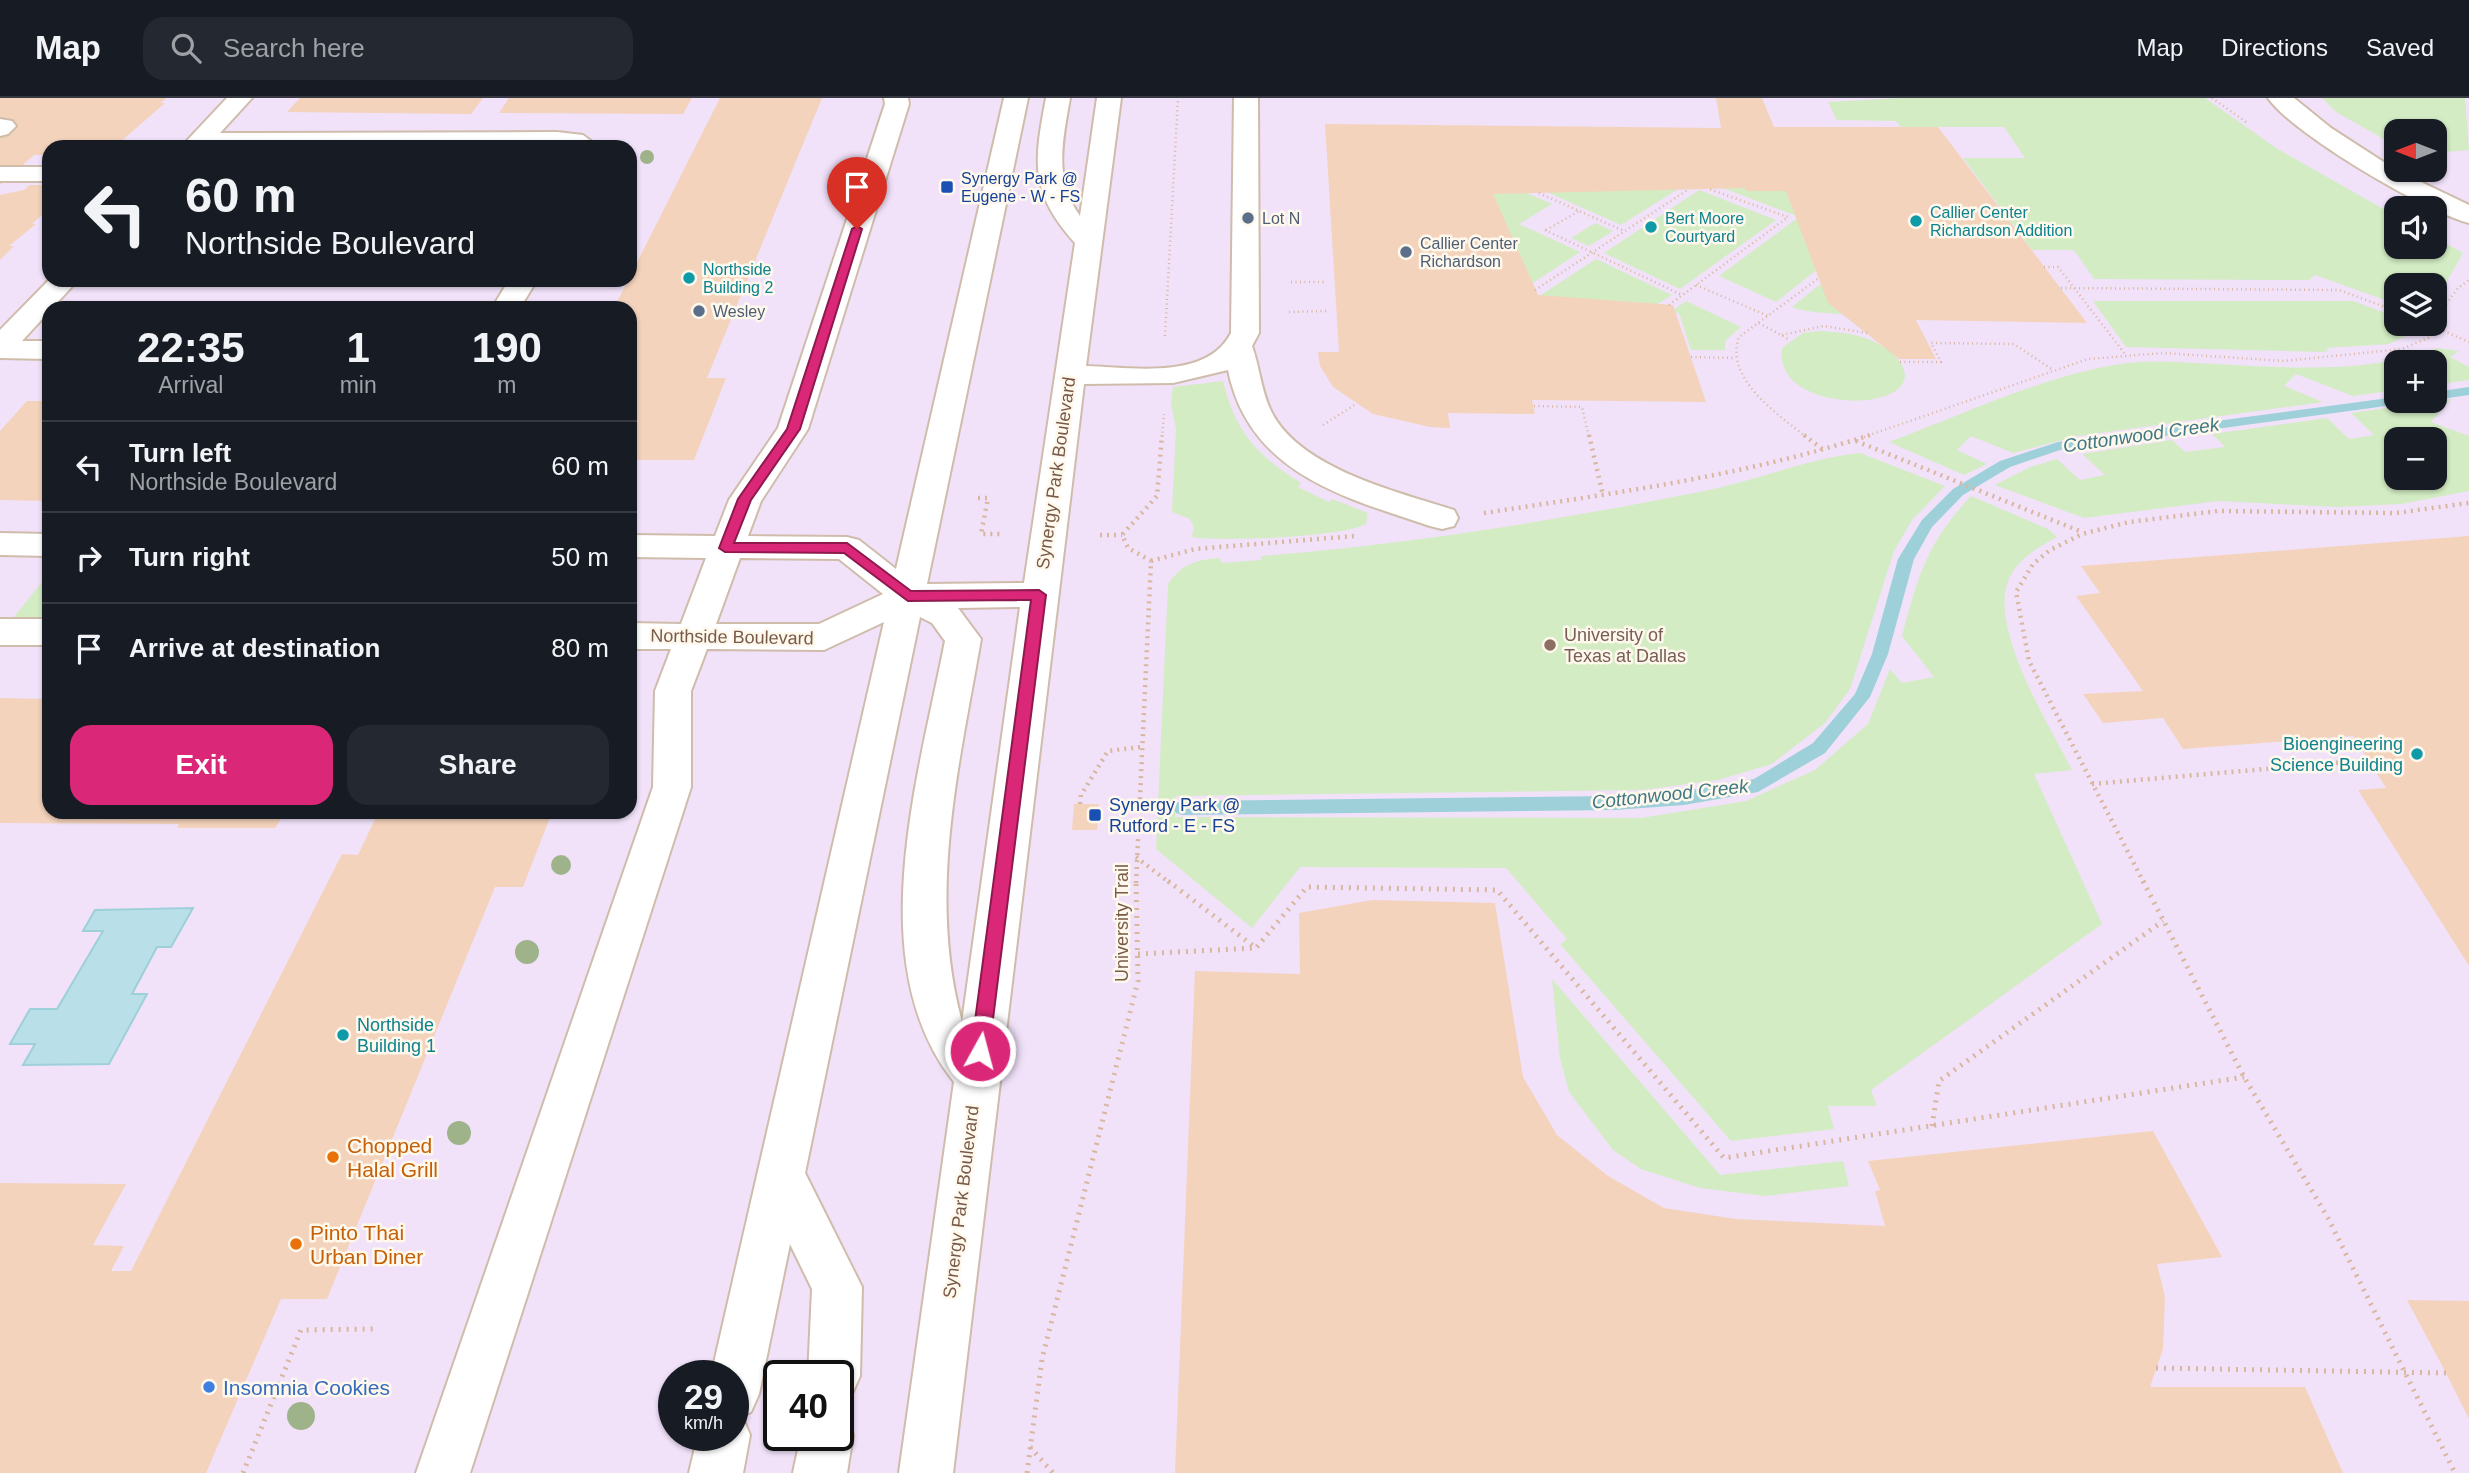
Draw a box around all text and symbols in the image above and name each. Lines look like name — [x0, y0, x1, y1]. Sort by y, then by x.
search box — [143, 17, 633, 80]
text: Map — [35, 29, 101, 66]
icon: search — [167, 29, 205, 67]
text: Search here — [223, 33, 365, 63]
text: Map — [2137, 34, 2183, 61]
text: Directions — [2221, 34, 2328, 61]
text: Saved — [2366, 34, 2434, 61]
north arrow — [2384, 119, 2446, 182]
map controls — [2384, 119, 2447, 490]
pin — [827, 157, 887, 229]
icon: left — [70, 168, 161, 259]
text: 60 m — [185, 168, 297, 222]
icon: arrive — [838, 168, 876, 206]
place label: Synergy Park @ Eugene - W - FS — [961, 170, 1080, 205]
marker: Synergy Park @ Eugene - W - FS — [939, 179, 955, 195]
button: sound — [2384, 196, 2447, 259]
place label: Callier Center Richardson Addition — [1930, 204, 2072, 239]
marker: Lot N — [1240, 210, 1256, 226]
place label: Lot N — [1262, 210, 1300, 227]
place label: Bert Moore Courtyard — [1665, 210, 1744, 245]
marker: Callier Center Richardson Addition — [1908, 213, 1924, 229]
marker: Bert Moore Courtyard — [1643, 219, 1659, 235]
text: Northside Boulevard — [185, 225, 475, 261]
place label: Callier Center Richardson — [1420, 235, 1518, 270]
marker: Callier Center Richardson — [1398, 244, 1414, 260]
place label: Northside Building 2 — [703, 261, 773, 296]
marker: Northside Building 2 — [681, 270, 697, 286]
button: layers — [2384, 273, 2447, 336]
marker: Wesley — [691, 303, 707, 319]
place label: Wesley — [713, 303, 765, 320]
text: 22:35 — [137, 324, 245, 371]
text: 1 — [346, 324, 370, 371]
text: 190 — [472, 324, 542, 371]
button: + — [2384, 350, 2447, 413]
text: Arrival — [158, 372, 223, 398]
text: min — [340, 372, 377, 398]
text: m — [497, 372, 516, 398]
street label: Synergy Park Boulevard — [1033, 375, 1079, 571]
water label: Cottonwood Creek — [2062, 413, 2222, 456]
button: − — [2384, 427, 2447, 490]
text: Turn left — [129, 438, 231, 468]
icon: left — [70, 448, 108, 486]
text: 60 m — [551, 451, 609, 481]
text: Northside Boulevard — [129, 469, 337, 495]
icon: right — [70, 539, 108, 577]
text: Turn right — [129, 542, 250, 572]
text: 50 m — [551, 542, 609, 572]
place label: University of Texas at Dallas — [1564, 625, 1686, 666]
street label: Northside Boulevard — [650, 626, 814, 648]
icon: arrive — [70, 630, 108, 668]
text: Arrive at destination — [129, 633, 380, 663]
text: 80 m — [551, 633, 609, 663]
marker: University of Texas at Dallas — [1542, 637, 1558, 653]
button: Exit — [70, 725, 333, 805]
button: Share — [347, 725, 609, 805]
place label: Bioengineering Science Building — [2270, 734, 2403, 775]
marker: Bioengineering Science Building — [2409, 746, 2425, 762]
water label: Cottonwood Creek — [1591, 775, 1751, 813]
place label: Synergy Park @ Rutford - E - FS — [1109, 795, 1240, 836]
marker: Synergy Park @ Rutford - E - FS — [1087, 807, 1103, 823]
street label: University Trail — [1112, 864, 1132, 982]
position arrow — [943, 1014, 1017, 1088]
place label: Northside Building 1 — [357, 1015, 436, 1056]
marker: Northside Building 1 — [335, 1027, 351, 1043]
street label: Synergy Park Boulevard — [939, 1104, 983, 1300]
place label: Chopped Halal Grill — [347, 1134, 438, 1181]
marker: Chopped Halal Grill — [325, 1149, 341, 1165]
place label: Pinto Thai Urban Diner — [310, 1221, 423, 1268]
marker: Pinto Thai Urban Diner — [288, 1236, 304, 1252]
speed limit sign: 40 — [763, 1360, 854, 1451]
place label: Insomnia Cookies — [223, 1376, 390, 1399]
text: 29 — [684, 1377, 723, 1416]
marker: Insomnia Cookies — [201, 1379, 217, 1395]
text: km/h — [684, 1413, 723, 1433]

